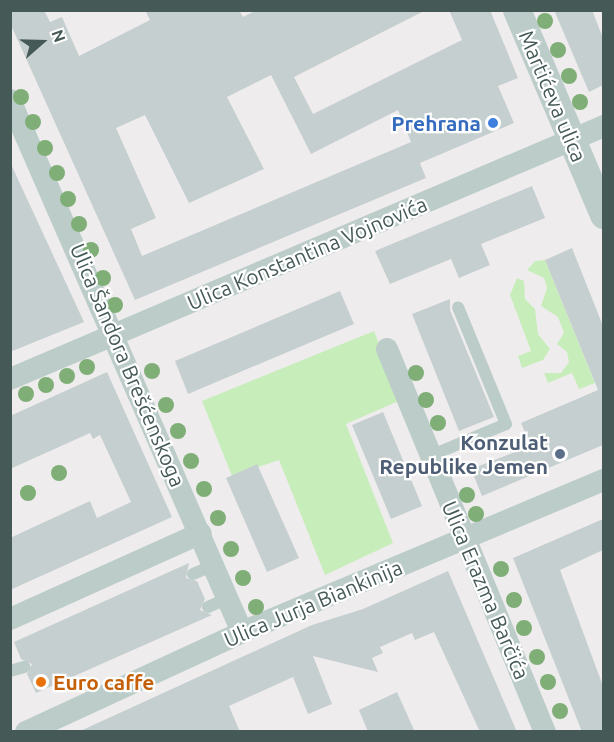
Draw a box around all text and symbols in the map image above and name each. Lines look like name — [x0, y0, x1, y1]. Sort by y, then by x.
north arrow — [12, 12, 72, 72]
street label: Martićeva ulica — [514, 26, 592, 166]
text: N — [48, 27, 69, 45]
place label: Prehrana — [391, 110, 481, 136]
marker: Prehrana — [486, 116, 500, 130]
street label: Ulica Konstantina Vojnovića — [183, 191, 431, 315]
street label: Ulica Šandora Brešćenskoga — [65, 240, 191, 490]
place label: Konzulat Republike Jemen — [379, 429, 548, 479]
marker: Konzulat Republike Jemen — [553, 447, 567, 461]
street label: Ulica Erazma Barčića — [437, 497, 535, 683]
street label: Ulica Jurja Biankinija — [220, 554, 406, 652]
place label: Euro caffe — [53, 669, 154, 695]
marker: Euro caffe — [34, 675, 48, 689]

